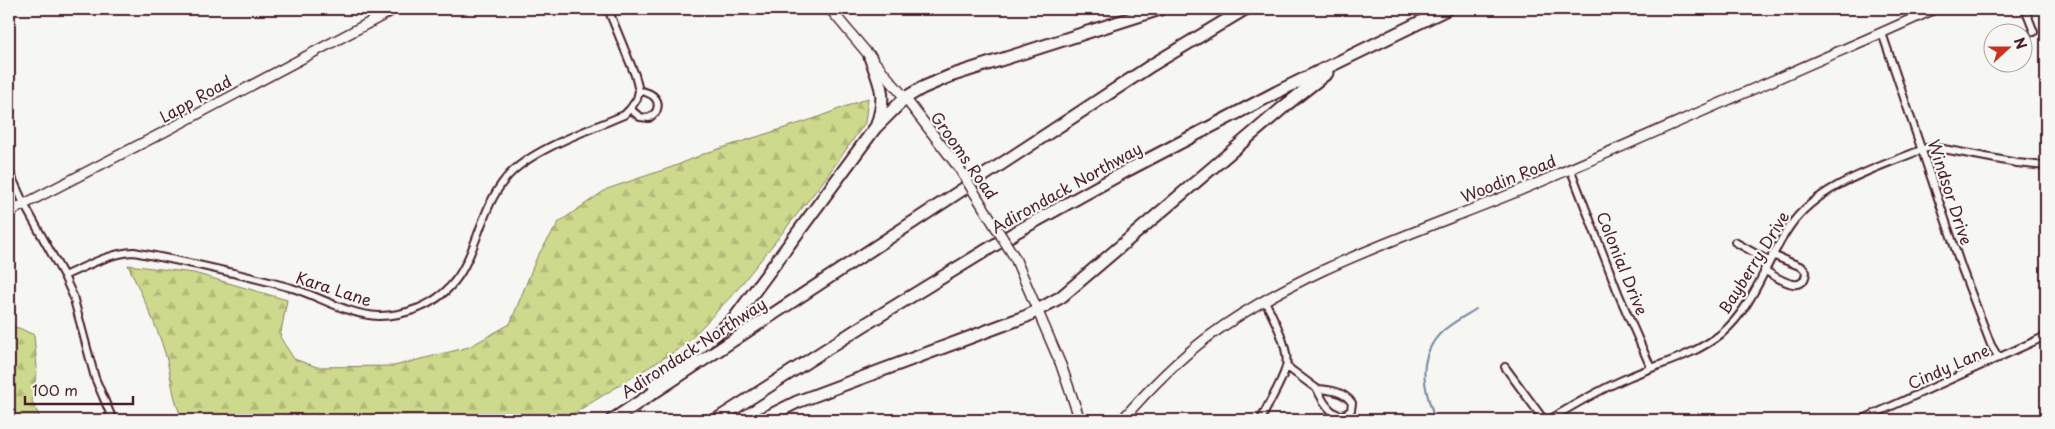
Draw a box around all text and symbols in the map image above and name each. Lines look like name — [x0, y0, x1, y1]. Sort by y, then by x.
north arrow — [1982, 22, 2032, 72]
text: N — [2009, 34, 2032, 52]
street label: Lapp Road — [154, 68, 236, 128]
street label: Grooms Road — [926, 106, 1004, 204]
street label: Adirondack Northway — [986, 136, 1146, 238]
street label: Windsor Drive — [1923, 136, 1979, 248]
street label: Woodin Road — [1457, 148, 1559, 208]
street label: Bayberry Drive — [1712, 206, 1794, 318]
street label: Colonial Drive — [1591, 208, 1655, 318]
street label: Kara Lane — [293, 264, 375, 312]
street label: Adirondack Northway — [616, 291, 770, 403]
street label: Cindy Lane — [1904, 337, 1992, 395]
scale bar — [25, 374, 132, 406]
text: 100 m — [32, 378, 78, 401]

